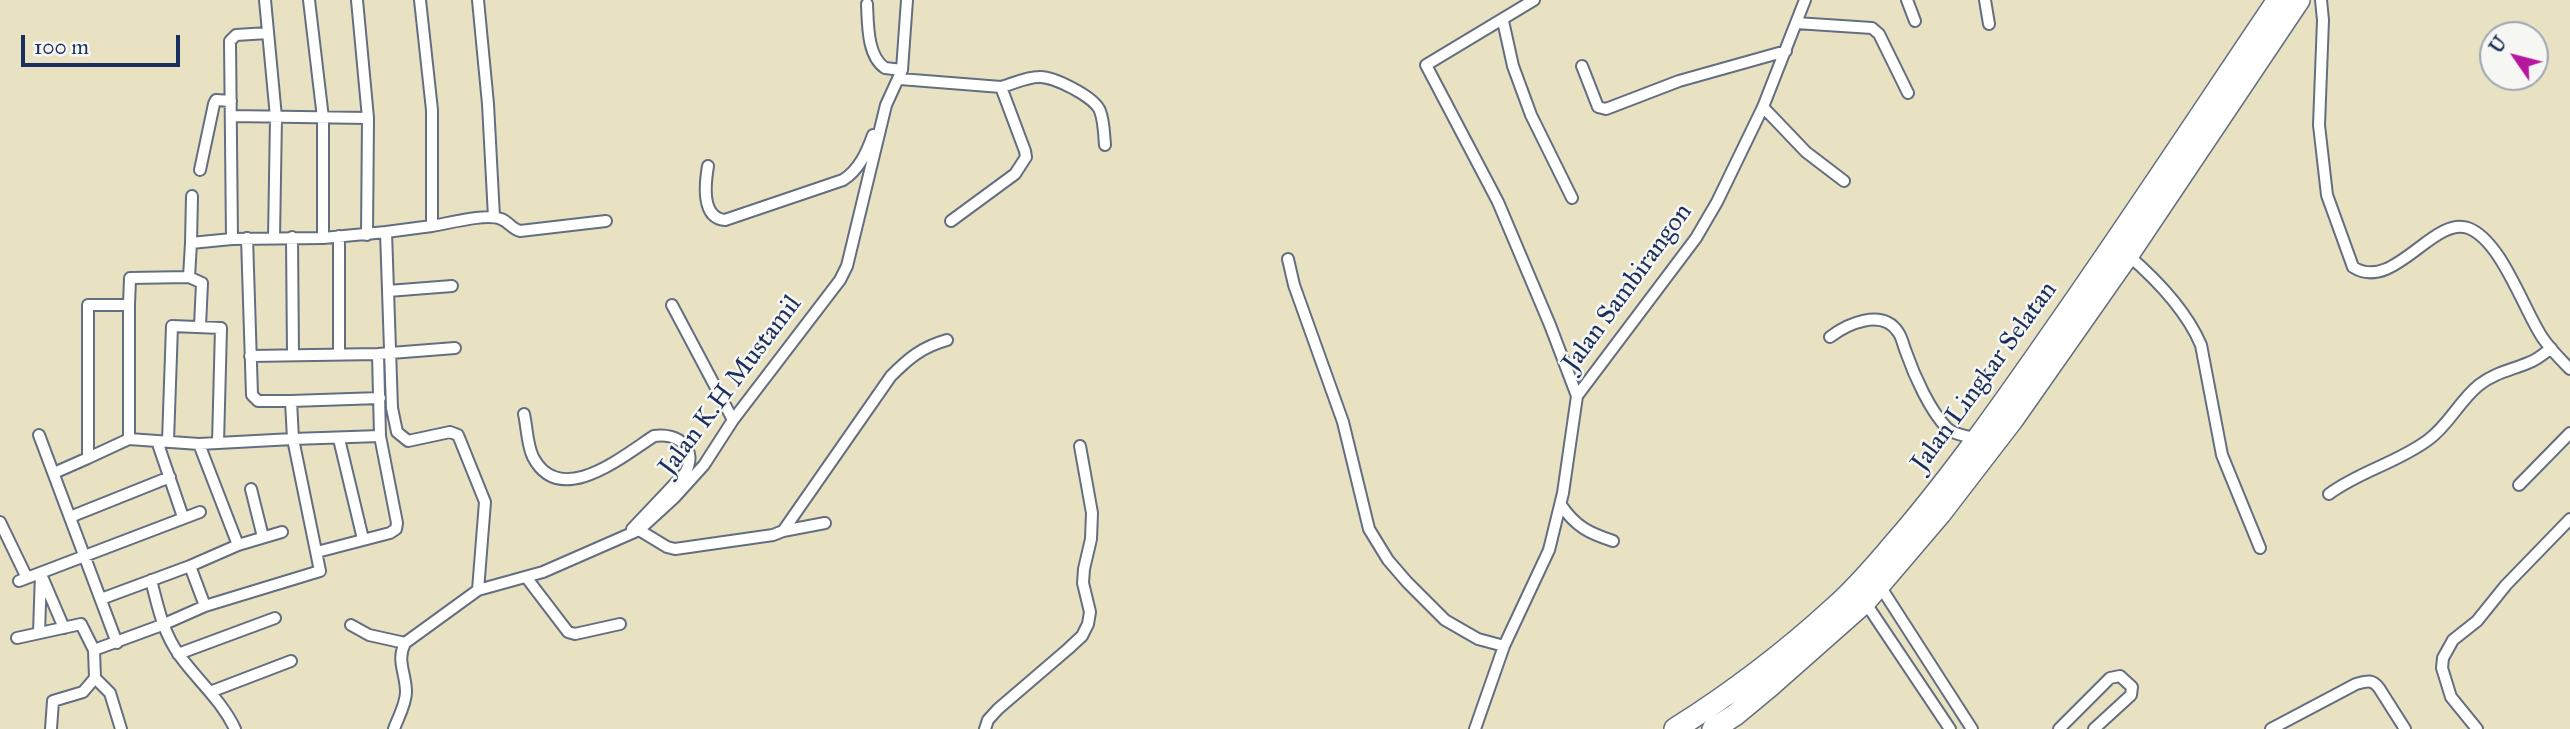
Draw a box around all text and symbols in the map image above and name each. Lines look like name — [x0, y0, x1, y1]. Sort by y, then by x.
scale bar — [24, 21, 184, 65]
north arrow — [2479, 21, 2549, 91]
text: U — [2484, 32, 2512, 58]
text: 100 m — [34, 34, 89, 60]
street label: Jalan Sambirangon — [1557, 198, 1699, 378]
street label: Jalan Lingkar Selatan — [1906, 276, 2064, 478]
street label: Jalan K.H Mustamil — [653, 290, 809, 482]

